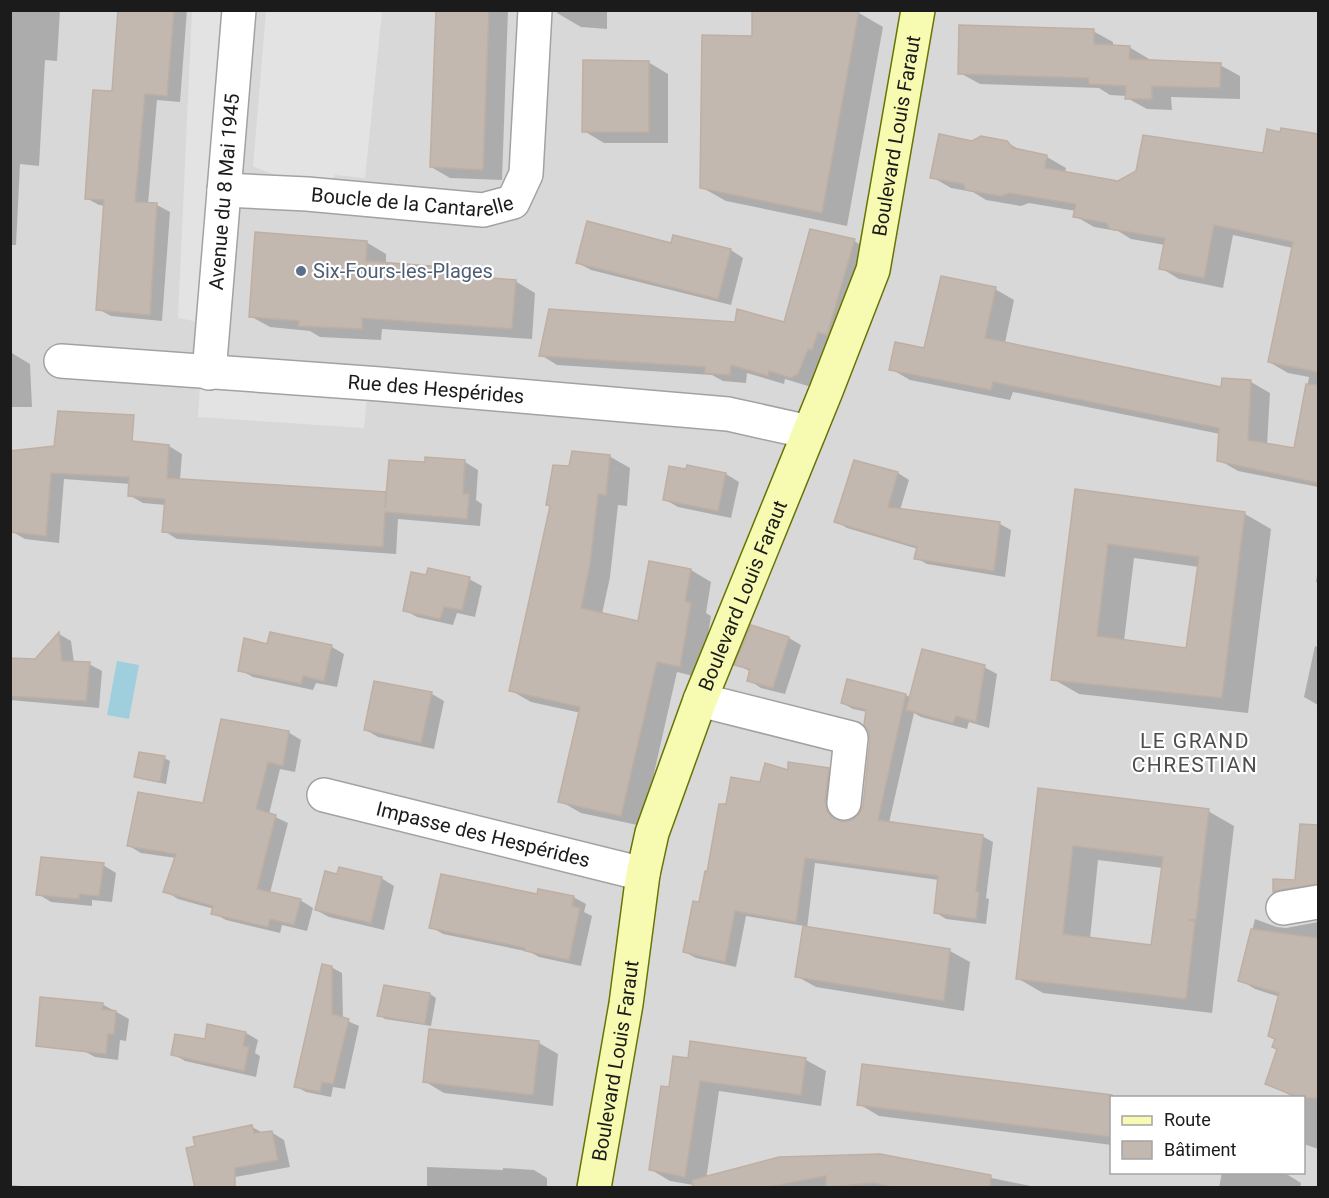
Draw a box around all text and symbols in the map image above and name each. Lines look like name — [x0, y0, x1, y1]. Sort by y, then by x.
street label: Boulevard Louis Faraut — [867, 33, 925, 238]
street label: Avenue du 8 Mai 1945 — [204, 92, 244, 291]
street label: Boucle de la Cantarelle — [310, 182, 516, 222]
place label: Six-Fours-les-Plages — [313, 259, 493, 283]
marker: Six-Fours-les-Plages — [294, 264, 308, 278]
street label: Rue des Hespérides — [347, 370, 525, 408]
street label: Boulevard Louis Faraut — [693, 497, 792, 694]
district label: LE GRAND CHRESTIAN — [1132, 729, 1258, 777]
street label: Impasse des Hespérides — [374, 796, 593, 872]
street label: Boulevard Louis Faraut — [587, 959, 644, 1163]
legend — [1110, 1096, 1305, 1174]
text: Route — [1164, 1109, 1211, 1130]
text: Bâtiment — [1164, 1139, 1237, 1160]

